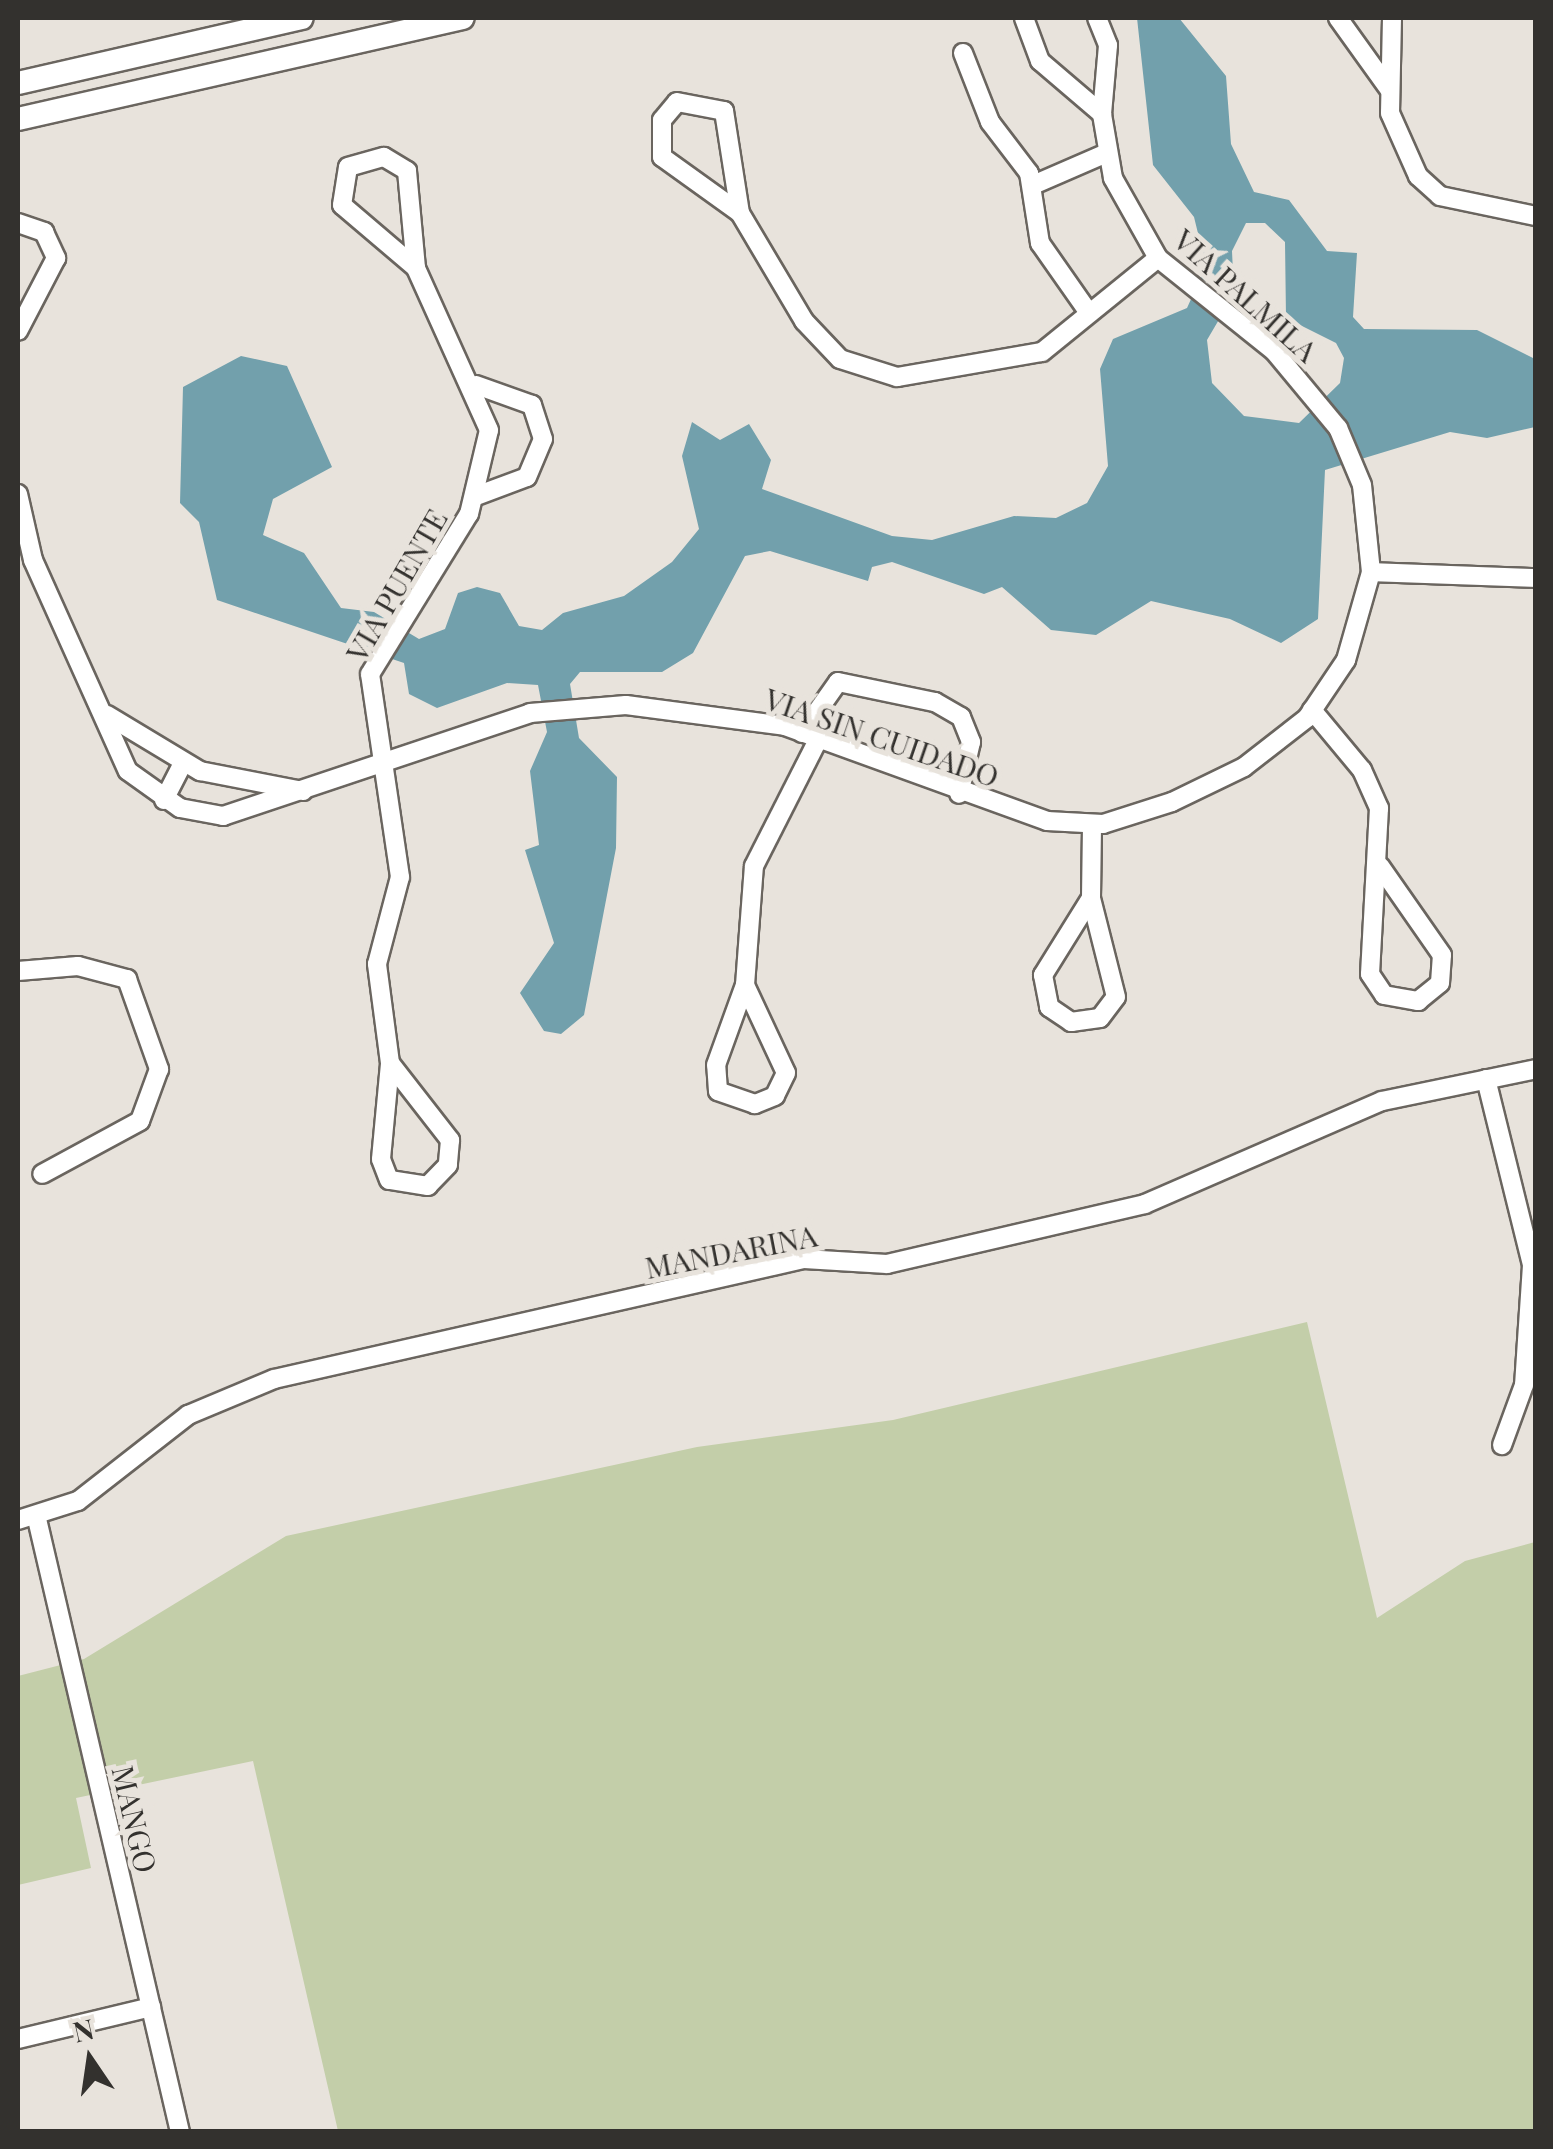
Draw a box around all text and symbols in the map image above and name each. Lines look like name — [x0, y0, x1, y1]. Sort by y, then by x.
street label: VIA PALMILA — [1167, 221, 1325, 369]
street label: VIA PUENTE — [338, 502, 454, 668]
street label: VIA SIN CUIDADO — [760, 680, 1004, 794]
street label: MANDARINA — [642, 1217, 820, 1285]
street label: MANGO — [105, 1762, 165, 1876]
north arrow — [40, 2009, 140, 2109]
text: N — [69, 2009, 97, 2050]

